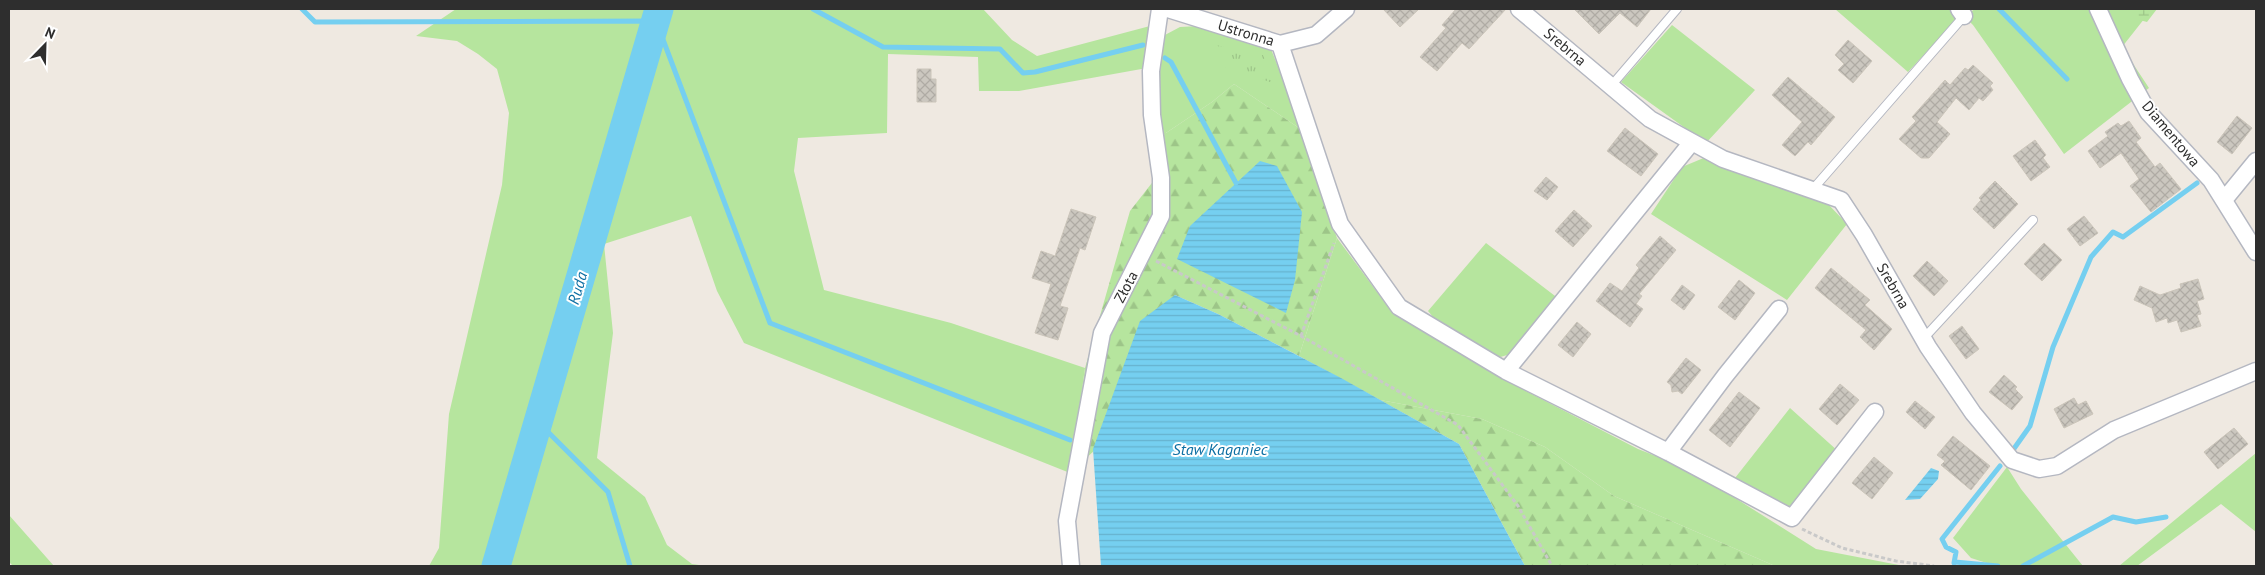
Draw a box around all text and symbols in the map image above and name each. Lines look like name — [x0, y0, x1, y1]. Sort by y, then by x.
street label: Ustronna — [1216, 15, 1277, 50]
north arrow — [20, 20, 70, 70]
text: N — [42, 23, 58, 43]
street label: Srebrna — [1540, 23, 1590, 70]
street label: Diamentowa — [2138, 97, 2205, 171]
street label: Srebrna — [1873, 260, 1914, 312]
street label: Złota — [1109, 268, 1142, 306]
water label: Ruda — [563, 269, 591, 307]
water label: Staw Kaganiec — [1173, 439, 1268, 459]

